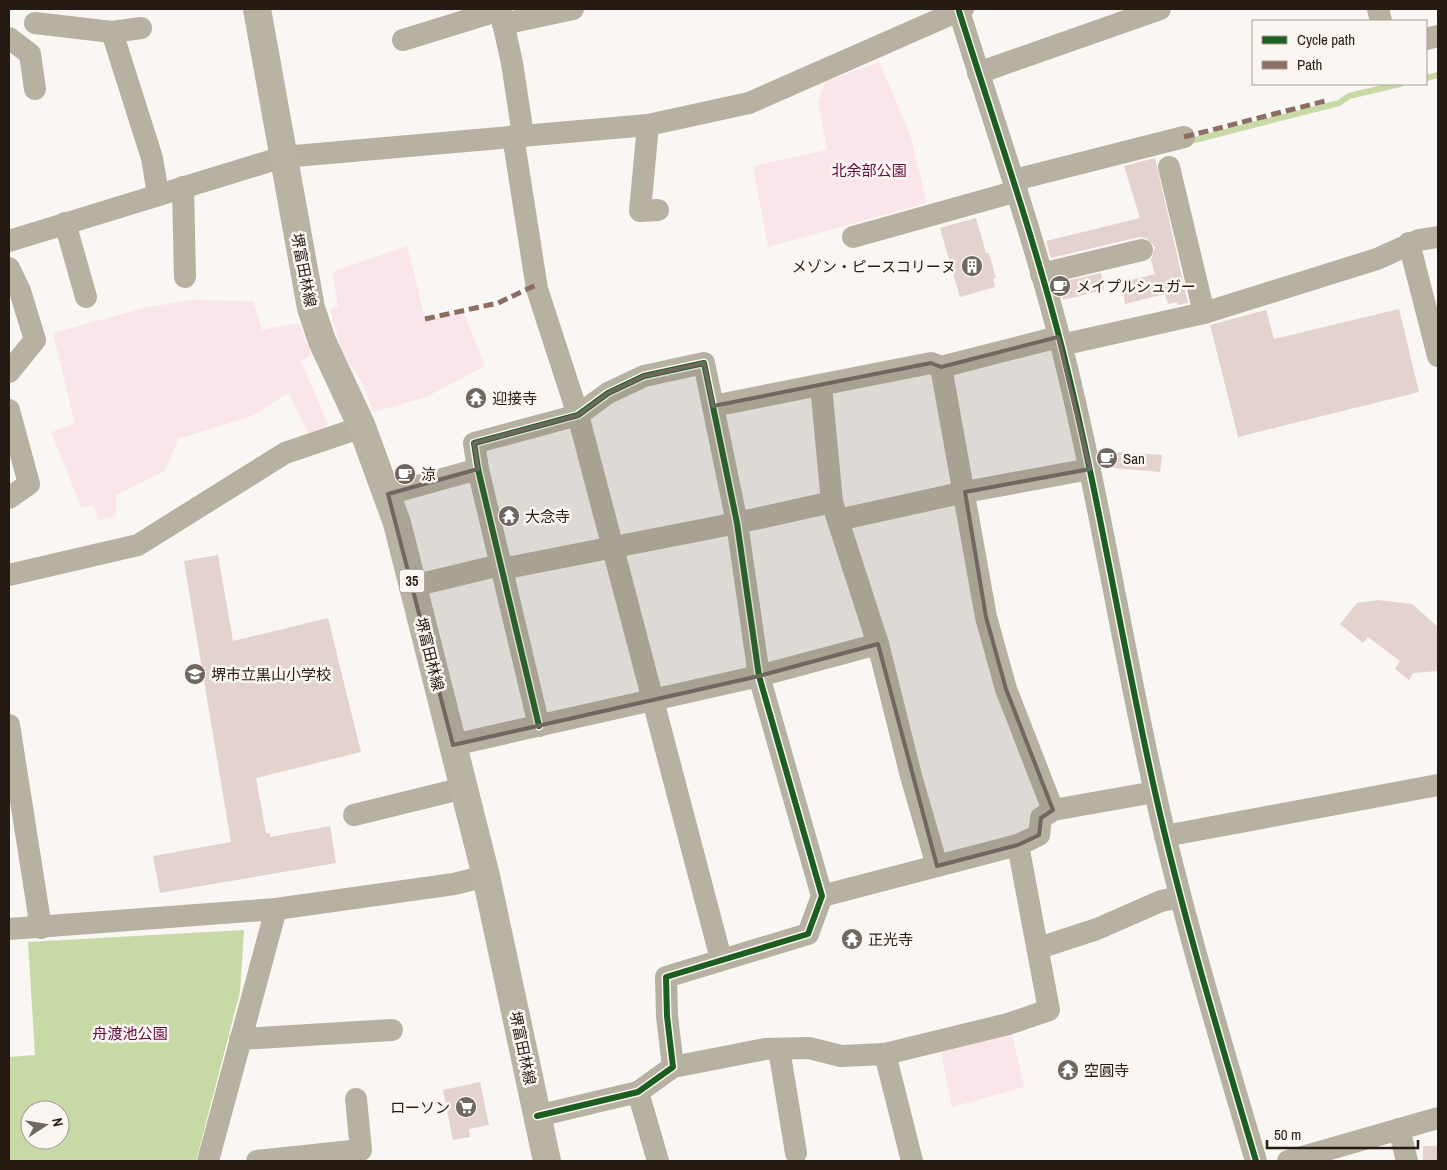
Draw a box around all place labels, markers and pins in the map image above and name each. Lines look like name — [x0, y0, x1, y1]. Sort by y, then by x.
building icon: メゾン・ピースコリーヌ — [960, 254, 984, 278]
place label: メゾン・ピースコリーヌ — [792, 256, 956, 277]
cafe icon: メイプルシュガー — [1048, 274, 1072, 298]
place label: メイプルシュガー — [1076, 276, 1196, 297]
temple icon: 迎接寺 — [464, 386, 488, 410]
place label: 迎接寺 — [492, 388, 537, 409]
cafe icon: San — [1095, 446, 1119, 470]
place label: San — [1123, 448, 1145, 469]
cafe icon: 涼 — [393, 462, 417, 486]
place label: 涼 — [421, 464, 436, 485]
temple icon: 大念寺 — [497, 504, 521, 528]
place label: 大念寺 — [525, 506, 570, 527]
school or university icon: 堺市立黒山小学校 — [183, 662, 207, 686]
place label: 堺市立黒山小学校 — [211, 664, 331, 685]
temple icon: 正光寺 — [840, 927, 864, 951]
place label: 正光寺 — [868, 929, 913, 950]
temple icon: 空圓寺 — [1056, 1058, 1080, 1082]
place label: 空圓寺 — [1084, 1060, 1129, 1081]
supermarket icon: ローソン — [454, 1095, 478, 1119]
place label: ローソン — [390, 1097, 450, 1118]

